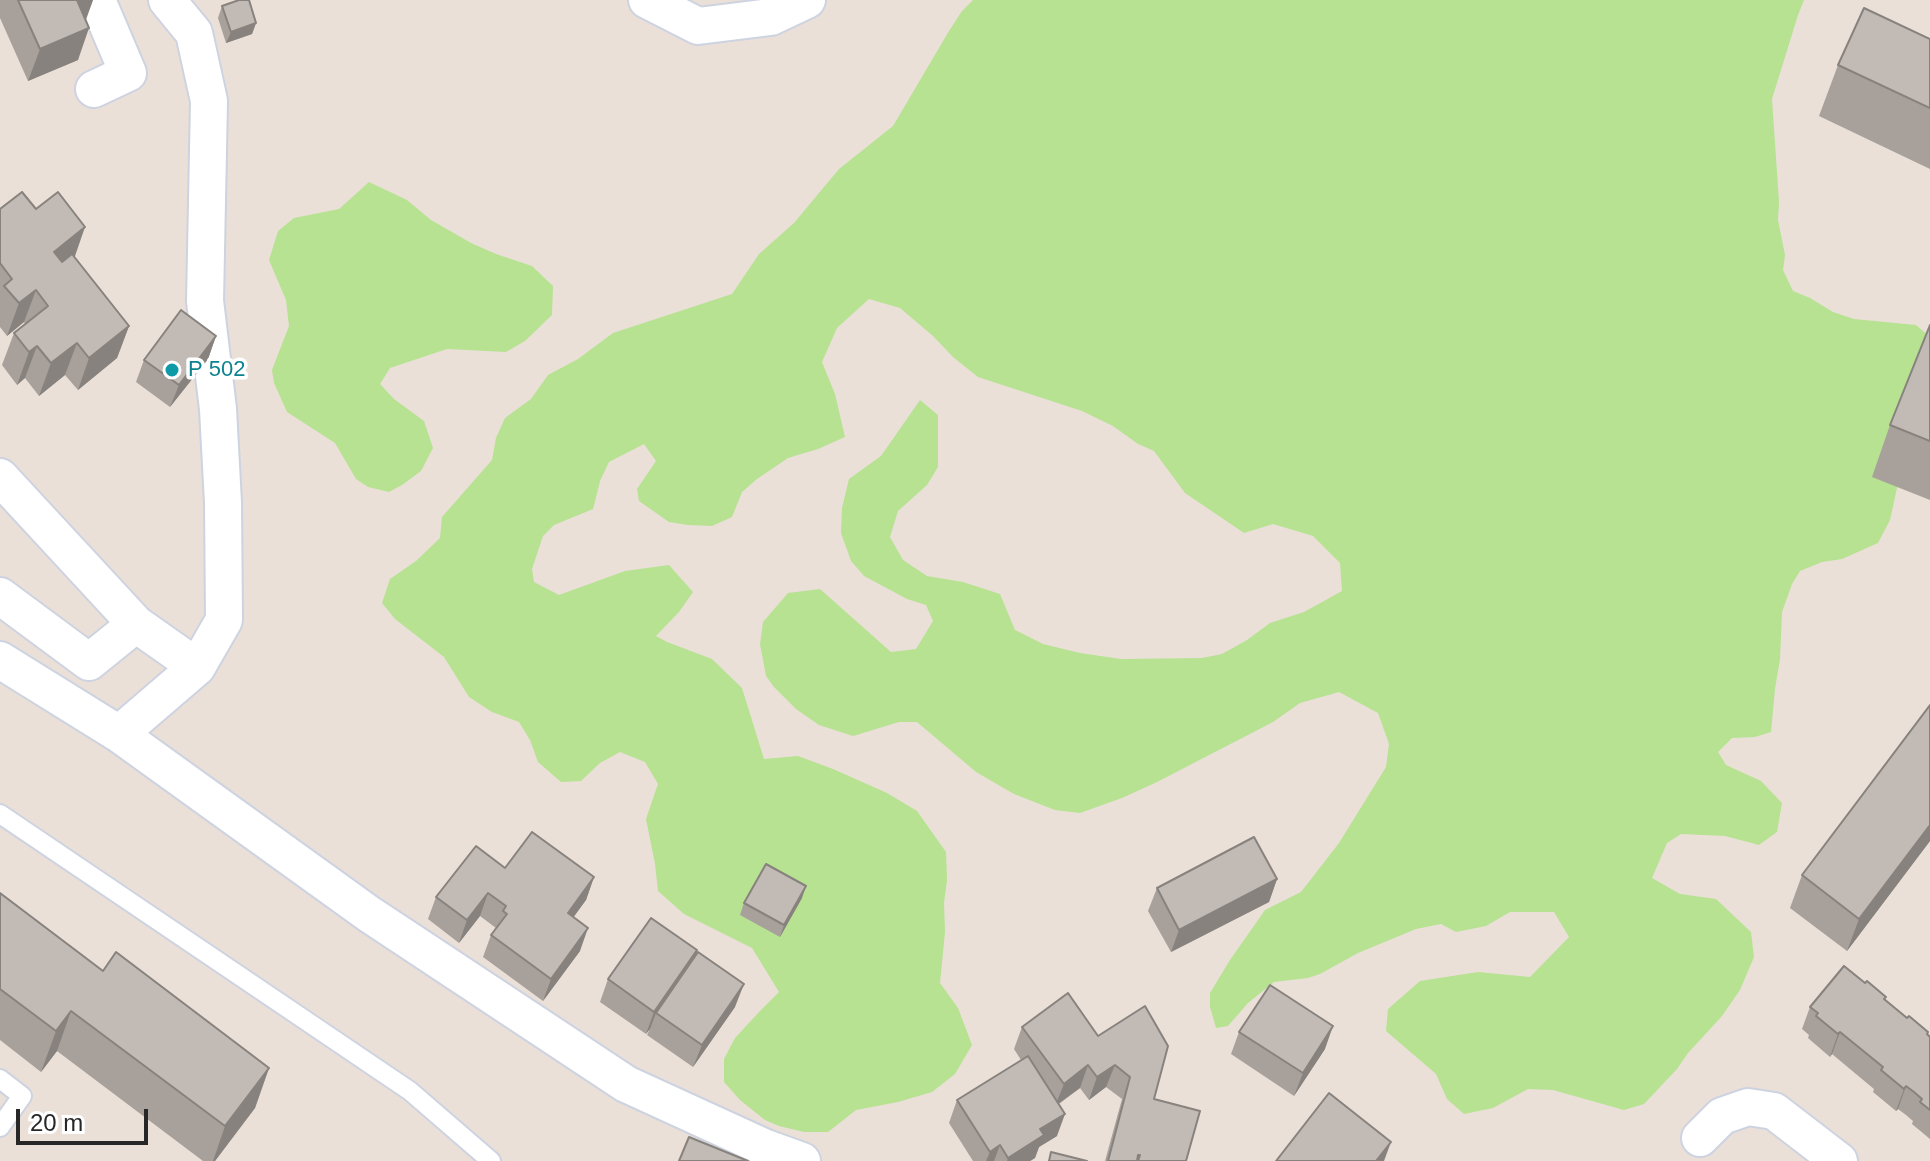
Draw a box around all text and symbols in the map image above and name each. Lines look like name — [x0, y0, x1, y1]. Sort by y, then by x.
place label: P 502 — [188, 357, 245, 383]
marker: P 502 — [163, 361, 181, 379]
scale bar — [20, 1093, 152, 1143]
text: 20 m — [30, 1109, 83, 1136]

